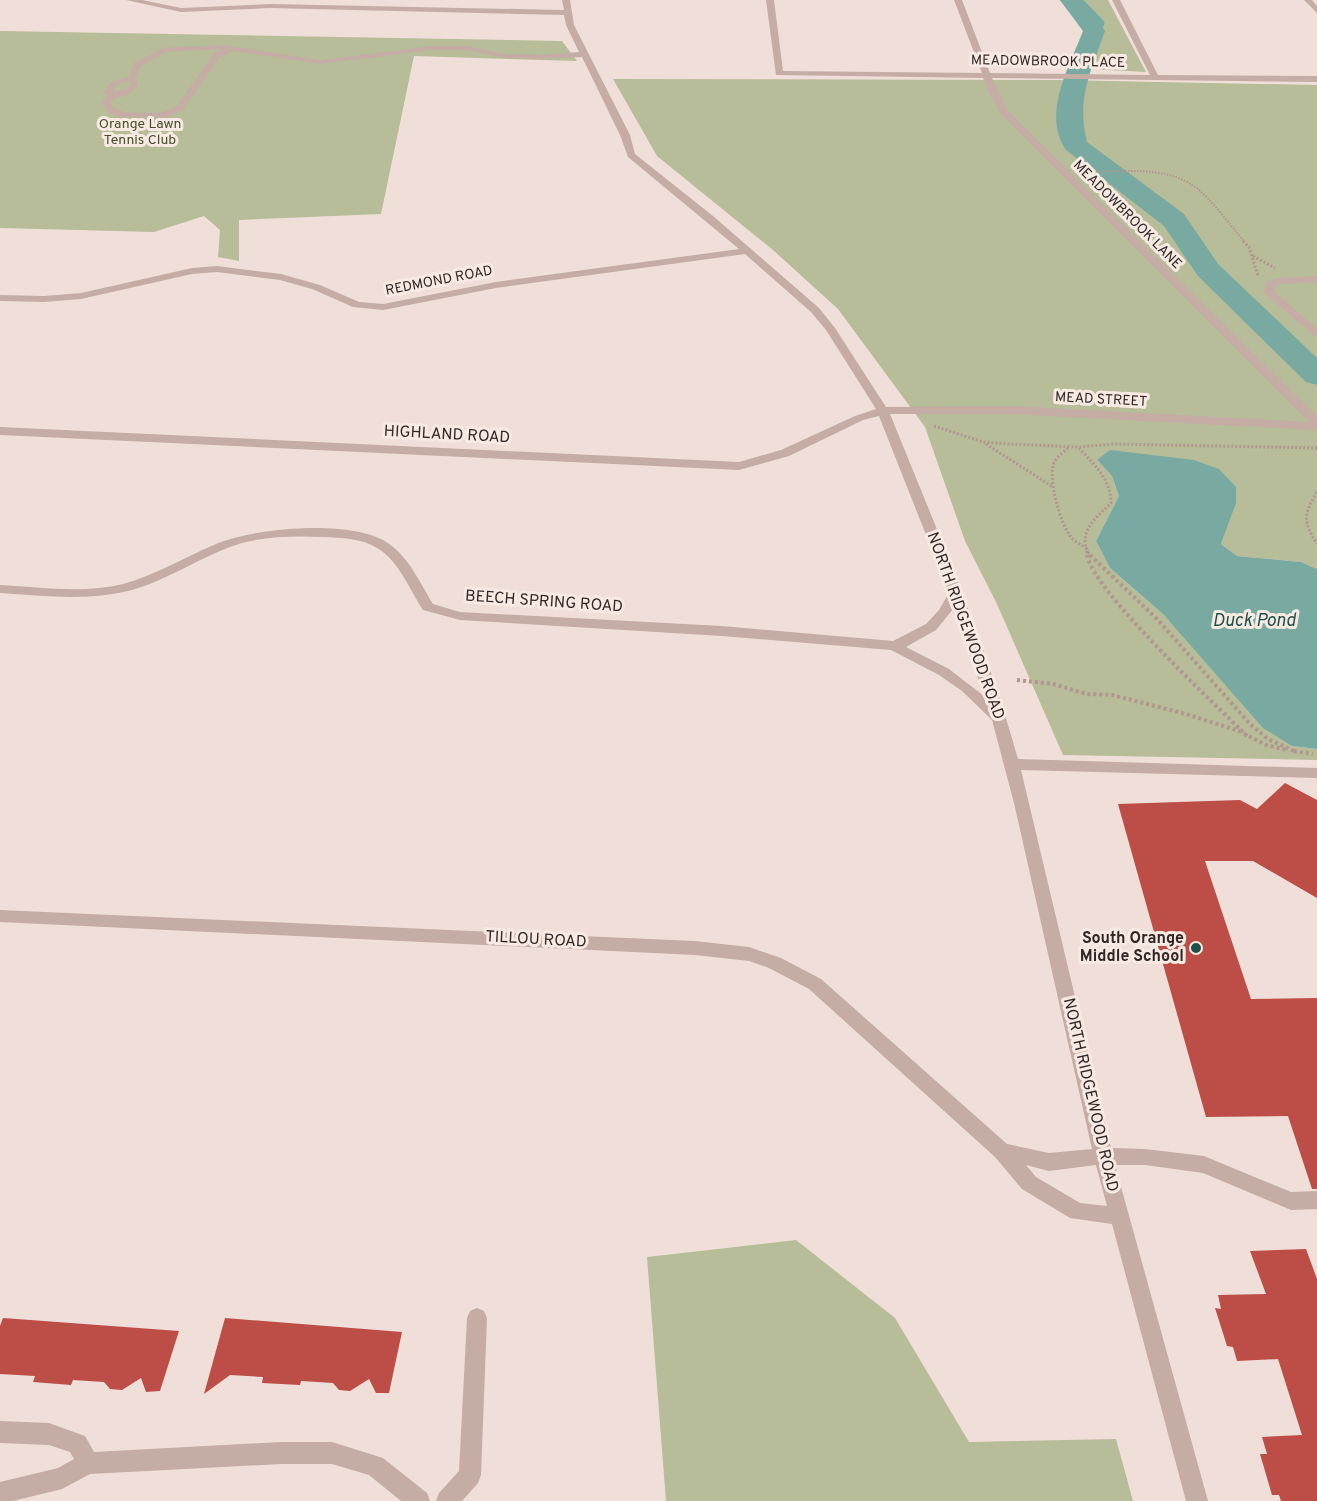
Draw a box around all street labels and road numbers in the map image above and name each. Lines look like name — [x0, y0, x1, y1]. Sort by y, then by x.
street label: MEADOWBROOK PLACE — [971, 52, 1125, 72]
street label: MEADOWBROOK LANE — [1069, 157, 1185, 273]
street label: REDMOND ROAD — [384, 262, 494, 300]
street label: MEAD STREET — [1055, 389, 1147, 411]
street label: HIGHLAND ROAD — [383, 422, 511, 448]
street label: NORTH RIDGEWOOD ROAD — [922, 529, 1008, 723]
street label: BEECH SPRING ROAD — [464, 587, 624, 617]
street label: TILLOU ROAD — [485, 927, 587, 953]
street label: NORTH RIDGEWOOD ROAD — [1058, 996, 1122, 1194]

